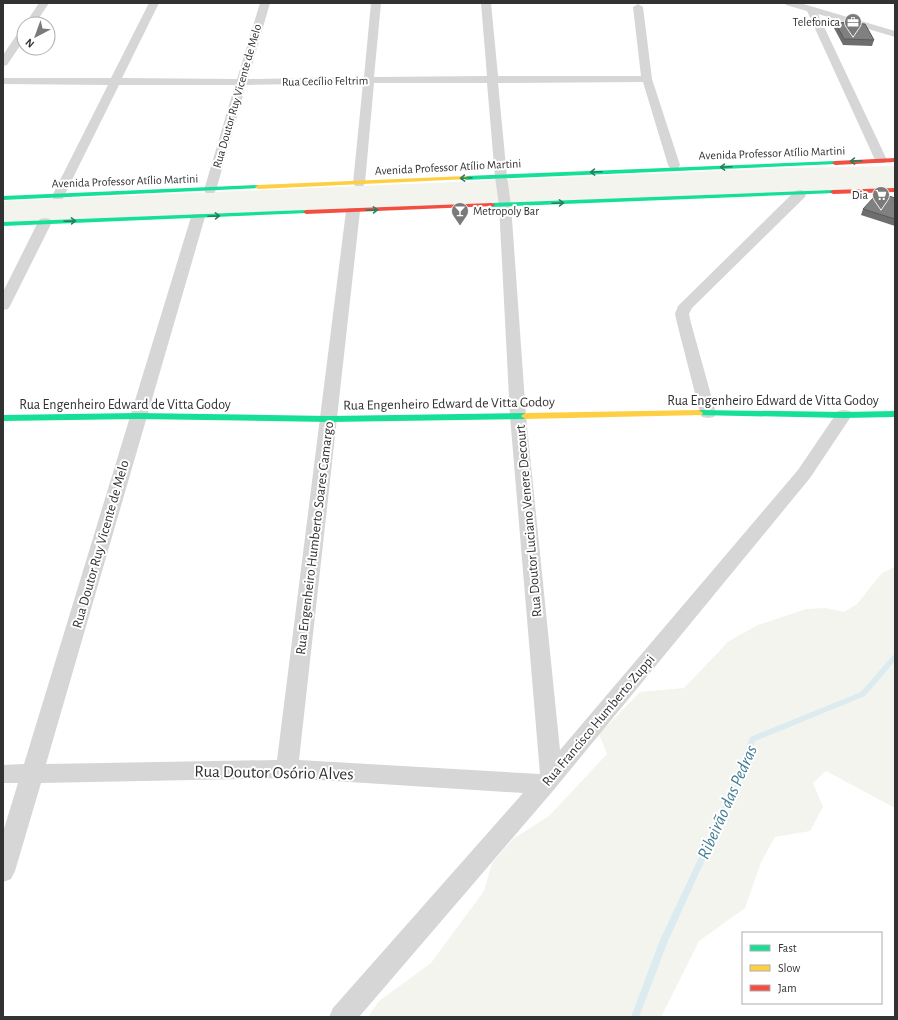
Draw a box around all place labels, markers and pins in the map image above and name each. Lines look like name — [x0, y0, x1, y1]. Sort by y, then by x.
office icon: Telefonica — [843, 12, 863, 37]
place label: Telefonica — [793, 16, 840, 28]
supermarket icon: Dia — [871, 185, 891, 210]
place label: Dia — [852, 189, 868, 201]
bar icon: Metropoly Bar — [450, 201, 470, 226]
place label: Metropoly Bar — [473, 205, 539, 218]

